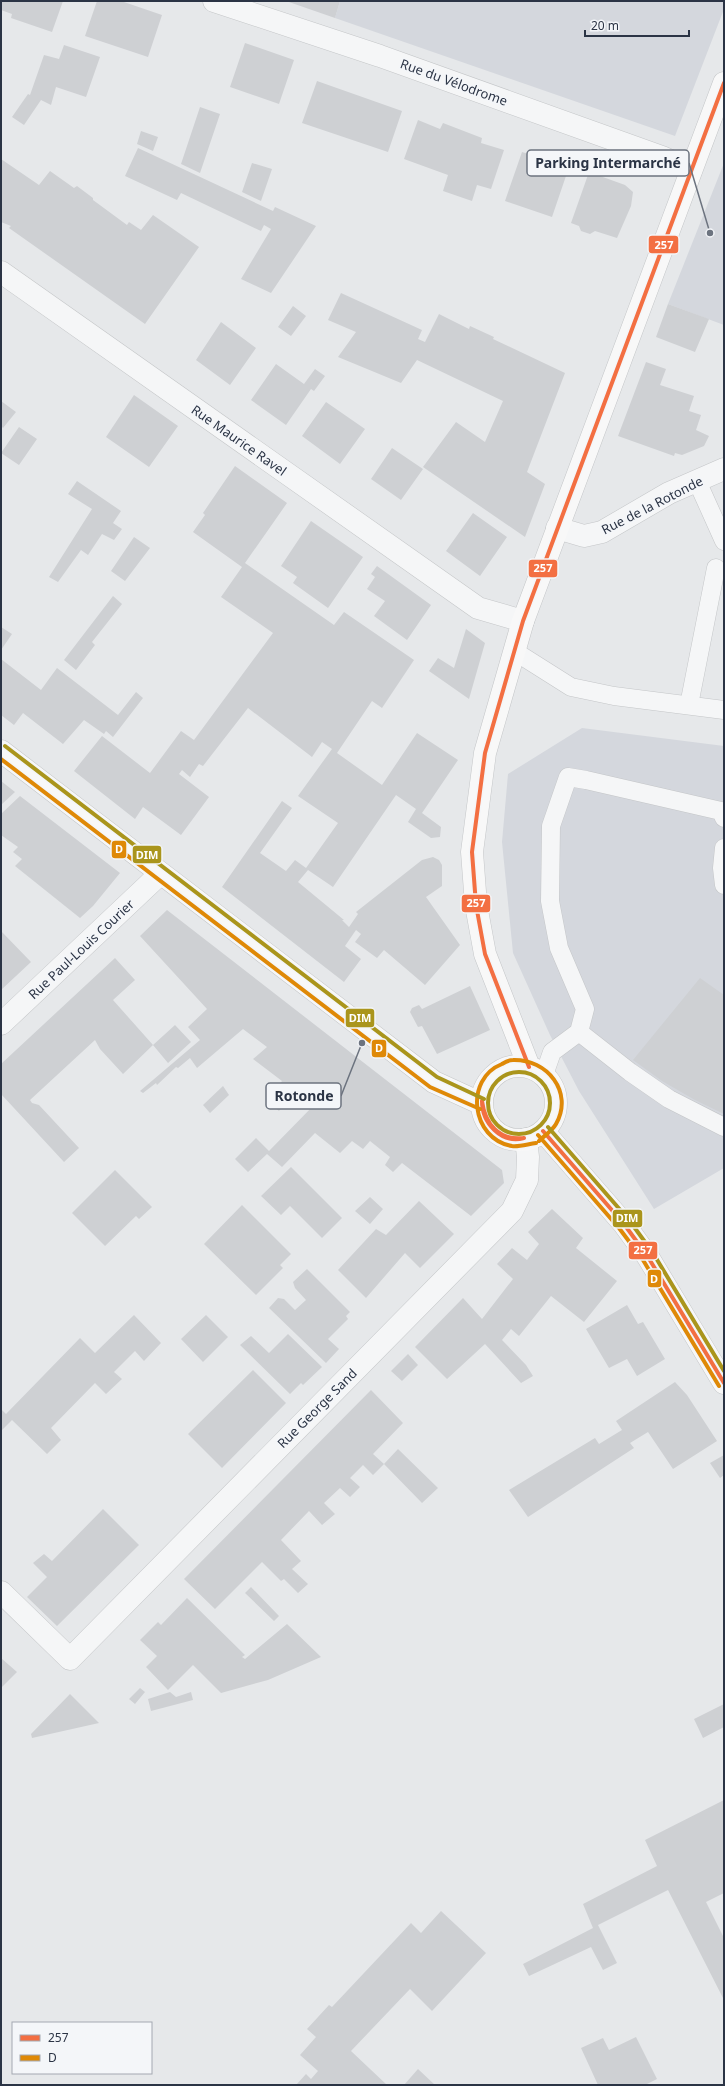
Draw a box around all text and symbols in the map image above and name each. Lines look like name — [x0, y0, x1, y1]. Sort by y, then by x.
scale bar — [585, 12, 689, 38]
text: 20 m — [591, 17, 619, 34]
street label: Rue du Vélodrome — [398, 54, 510, 110]
callout: Parking Intermarché — [527, 150, 689, 176]
text: Parking Intermarché — [535, 153, 681, 172]
line badge: 257 — [648, 235, 679, 254]
text: 257 — [655, 237, 673, 252]
street label: Rue Maurice Ravel — [188, 400, 290, 480]
street label: Rue de la Rotonde — [598, 472, 706, 538]
line badge: 257 — [528, 559, 558, 578]
text: 257 — [534, 560, 552, 575]
line badge: D — [111, 840, 127, 859]
text: D — [115, 841, 123, 856]
line badge: DIM — [132, 845, 162, 864]
text: DIM — [136, 847, 158, 862]
line badge: 257 — [461, 894, 491, 913]
street label: Rue Paul-Louis Courier — [24, 895, 138, 1003]
text: 257 — [467, 895, 485, 910]
line badge: DIM — [345, 1008, 375, 1028]
text: DIM — [349, 1010, 371, 1025]
line badge: D — [371, 1039, 387, 1058]
text: D — [375, 1040, 383, 1055]
callout: Rotonde — [266, 1083, 341, 1109]
text: Rotonde — [274, 1086, 334, 1105]
line badge: DIM — [612, 1209, 643, 1228]
text: DIM — [616, 1210, 638, 1225]
line badge: 257 — [628, 1241, 658, 1260]
text: 257 — [634, 1242, 652, 1257]
line badge: D — [647, 1269, 662, 1288]
text: D — [650, 1271, 658, 1286]
street label: Rue George Sand — [273, 1364, 361, 1452]
legend — [12, 2022, 152, 2074]
text: 257 — [48, 2029, 69, 2046]
text: D — [48, 2049, 57, 2066]

